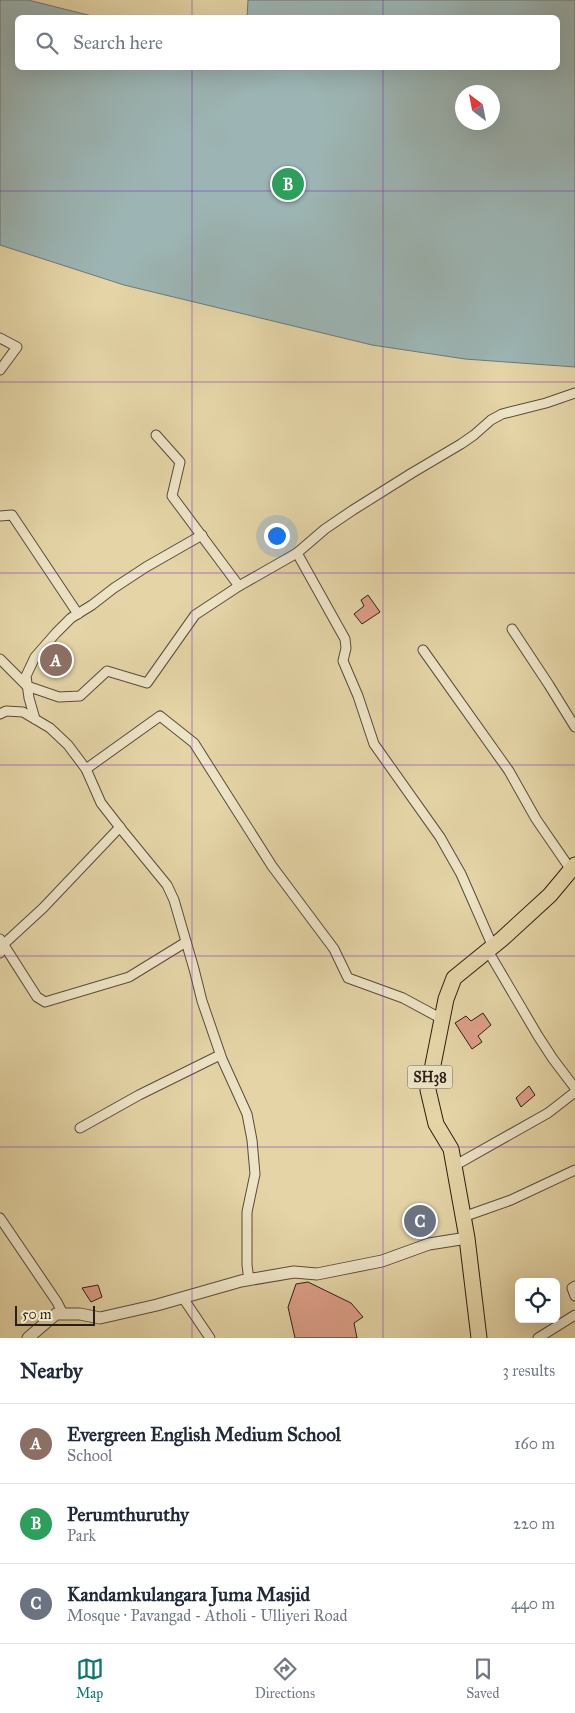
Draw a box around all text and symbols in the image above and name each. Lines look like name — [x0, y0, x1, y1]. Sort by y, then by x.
search box — [15, 15, 560, 70]
icon: search — [33, 29, 61, 57]
text: Search here — [73, 31, 163, 54]
north arrow — [455, 85, 500, 130]
pin: B — [272, 165, 304, 203]
your location — [264, 523, 290, 549]
pin: A — [40, 641, 72, 679]
road number: SH38 — [408, 1066, 452, 1088]
pin: C — [404, 1202, 436, 1240]
map controls — [515, 1278, 560, 1323]
button: locate — [515, 1278, 560, 1323]
scale bar — [15, 1303, 95, 1326]
text: 50 m — [22, 1306, 51, 1323]
text: Nearby — [20, 1358, 83, 1384]
text: 3 results — [502, 1361, 555, 1380]
text: Evergreen English Medium School — [67, 1423, 341, 1446]
text: A — [31, 1434, 41, 1453]
text: 160 m — [514, 1434, 555, 1453]
text: School — [67, 1446, 112, 1465]
text: Perumthuruthy — [67, 1503, 189, 1526]
text: B — [31, 1514, 41, 1533]
text: 220 m — [513, 1514, 555, 1533]
text: Park — [67, 1526, 96, 1545]
text: Kandamkulangara Juma Masjid — [67, 1583, 310, 1606]
text: C — [31, 1594, 41, 1613]
text: 440 m — [511, 1594, 555, 1613]
text: Mosque · Pavangad - Atholi - Ulliyeri Road — [67, 1606, 348, 1625]
tab: Map — [76, 1655, 104, 1702]
tab: Directions — [255, 1655, 315, 1702]
tab: Saved — [466, 1655, 499, 1702]

